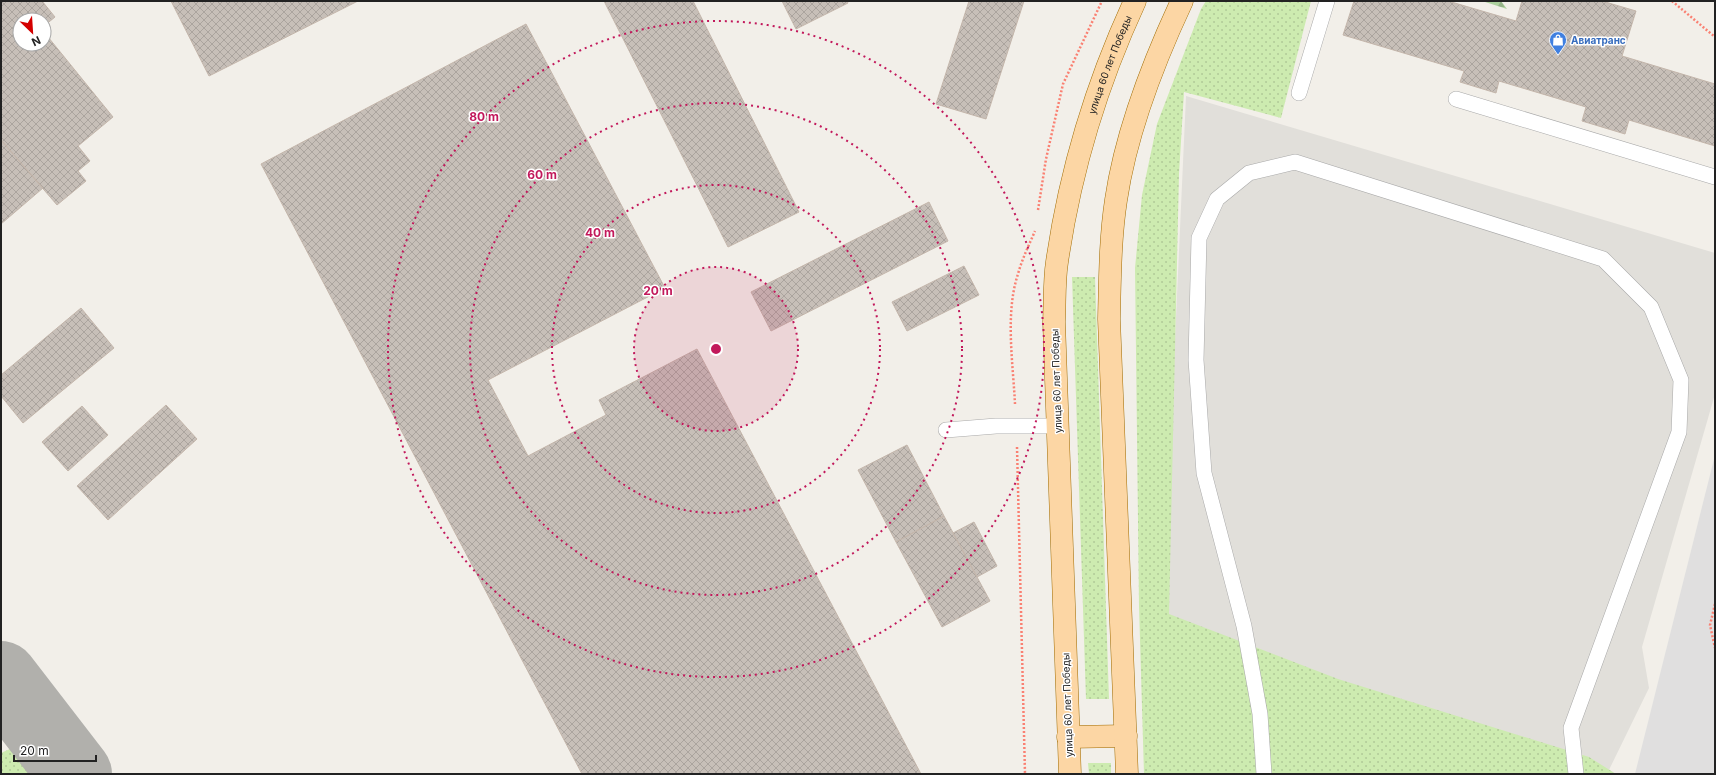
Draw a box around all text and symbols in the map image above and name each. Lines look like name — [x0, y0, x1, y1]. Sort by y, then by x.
north arrow — [12, 12, 52, 52]
street label: улица 60 лет Победы — [1085, 14, 1134, 116]
shop icon: Авиатранс — [1548, 30, 1568, 55]
text: N — [29, 33, 43, 49]
place label: Авиатранс — [1571, 34, 1626, 46]
text: 80 m — [469, 109, 499, 124]
text: 60 m — [527, 167, 557, 182]
text: 40 m — [585, 225, 615, 240]
text: 20 m — [643, 283, 673, 298]
street label: улица 60 лет Победы — [1048, 329, 1064, 433]
centre of rings — [709, 342, 723, 356]
street label: улица 60 лет Победы — [1059, 653, 1075, 757]
scale bar — [14, 737, 96, 763]
text: 20 m — [20, 743, 49, 758]

